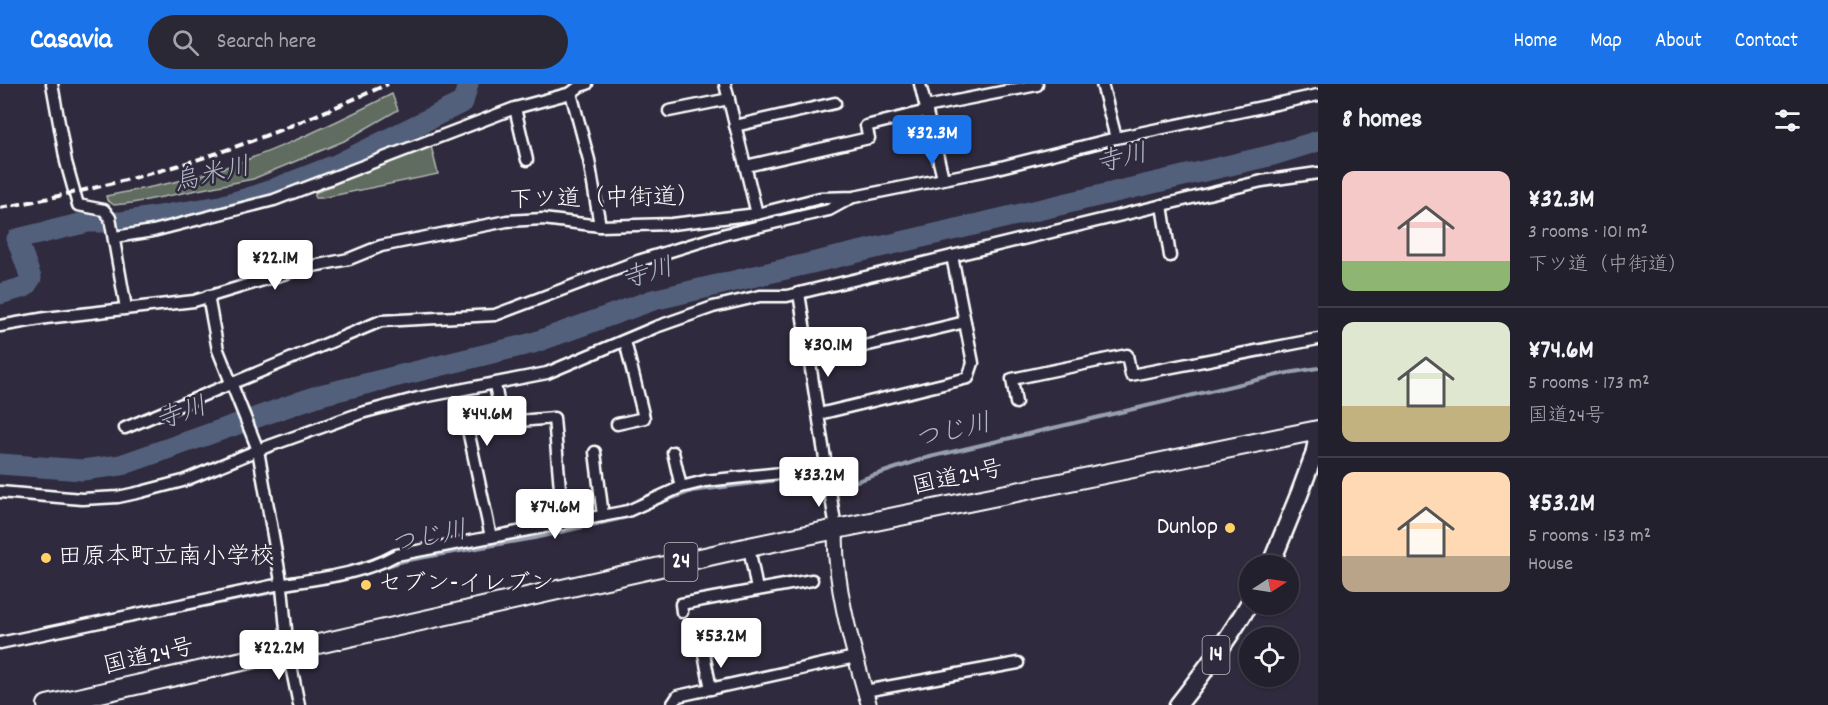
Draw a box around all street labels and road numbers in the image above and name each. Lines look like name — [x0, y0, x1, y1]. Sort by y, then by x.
street label: 下ツ道（中街道） — [509, 181, 701, 219]
street label: 国道24号 — [909, 453, 1007, 505]
road number: 24 — [664, 543, 698, 581]
street label: 国道24号 — [100, 631, 198, 685]
road number: 14 — [1202, 636, 1230, 674]

